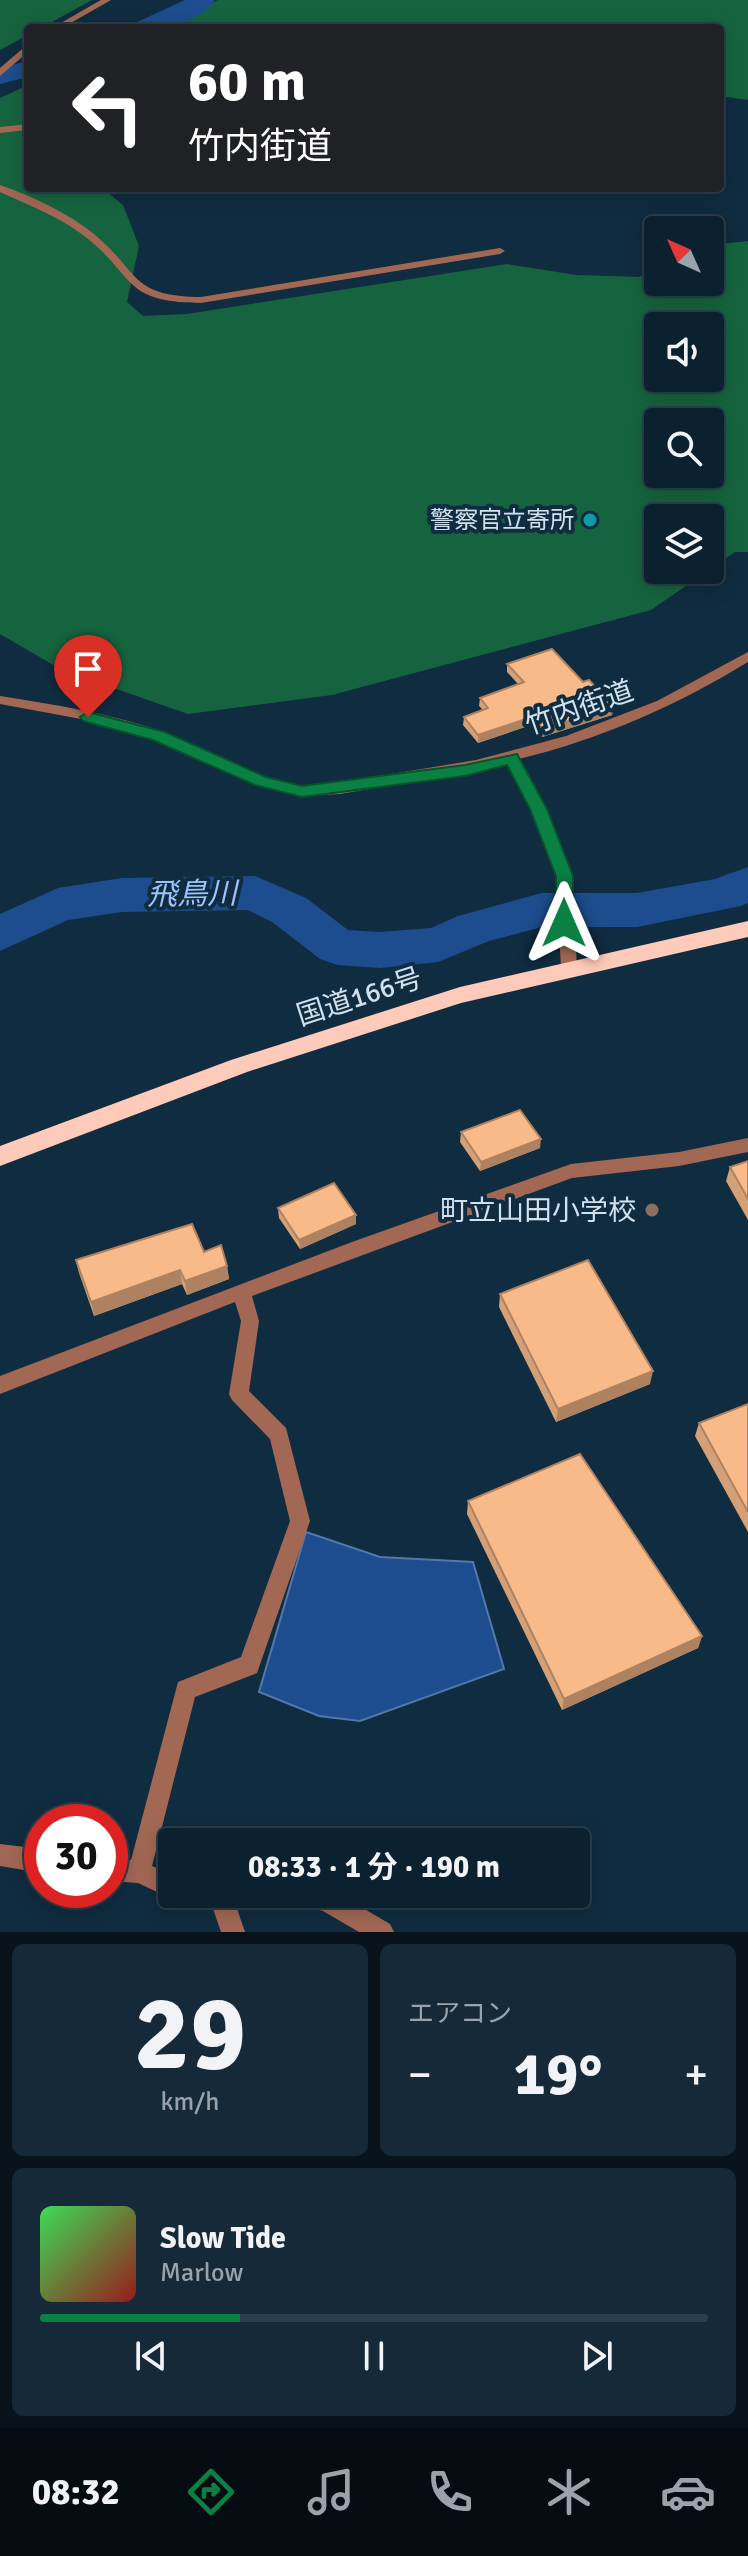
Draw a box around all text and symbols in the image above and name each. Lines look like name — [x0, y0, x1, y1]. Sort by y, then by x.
text: 60 m — [188, 47, 306, 116]
icon: left — [56, 56, 160, 160]
text: 竹内街道 — [188, 124, 332, 169]
north arrow — [644, 216, 724, 296]
map controls — [644, 216, 724, 584]
button: sound — [644, 312, 724, 392]
button: search — [644, 408, 724, 488]
button: layers — [644, 504, 724, 584]
place label: 警察官立寄所 — [430, 505, 574, 535]
marker: 警察官立寄所 — [581, 511, 599, 529]
pin — [54, 635, 122, 717]
icon: arrive — [66, 647, 110, 691]
street label: 竹内街道 — [521, 674, 638, 742]
water label: 飛鳥川 — [147, 875, 240, 914]
position arrow — [522, 881, 606, 965]
street label: 国道166号 — [293, 961, 426, 1033]
place label: 町立山田小学校 — [440, 1194, 636, 1228]
marker: 町立山田小学校 — [643, 1201, 661, 1219]
speed limit sign: 30 — [24, 1804, 128, 1908]
text: 08:33 · 1 分 · 190 m — [248, 1849, 500, 1886]
text: 29 — [134, 1970, 246, 2098]
text: エアコン — [408, 1998, 512, 2030]
text: 19° — [514, 2038, 602, 2112]
text: − — [408, 2048, 432, 2102]
text: + — [684, 2048, 708, 2102]
text: km/h — [161, 2086, 219, 2118]
text: Slow Tide — [160, 2220, 286, 2257]
text: Marlow — [160, 2257, 243, 2289]
icon: previous — [129, 2334, 173, 2378]
icon: pause — [352, 2334, 396, 2378]
icon: next — [575, 2334, 619, 2378]
icon: directions — [183, 2464, 239, 2520]
icon: music — [303, 2464, 359, 2520]
icon: phone — [422, 2464, 478, 2520]
icon: climate — [541, 2464, 597, 2520]
icon: car — [660, 2464, 716, 2520]
text: 08:32 — [32, 2470, 120, 2515]

